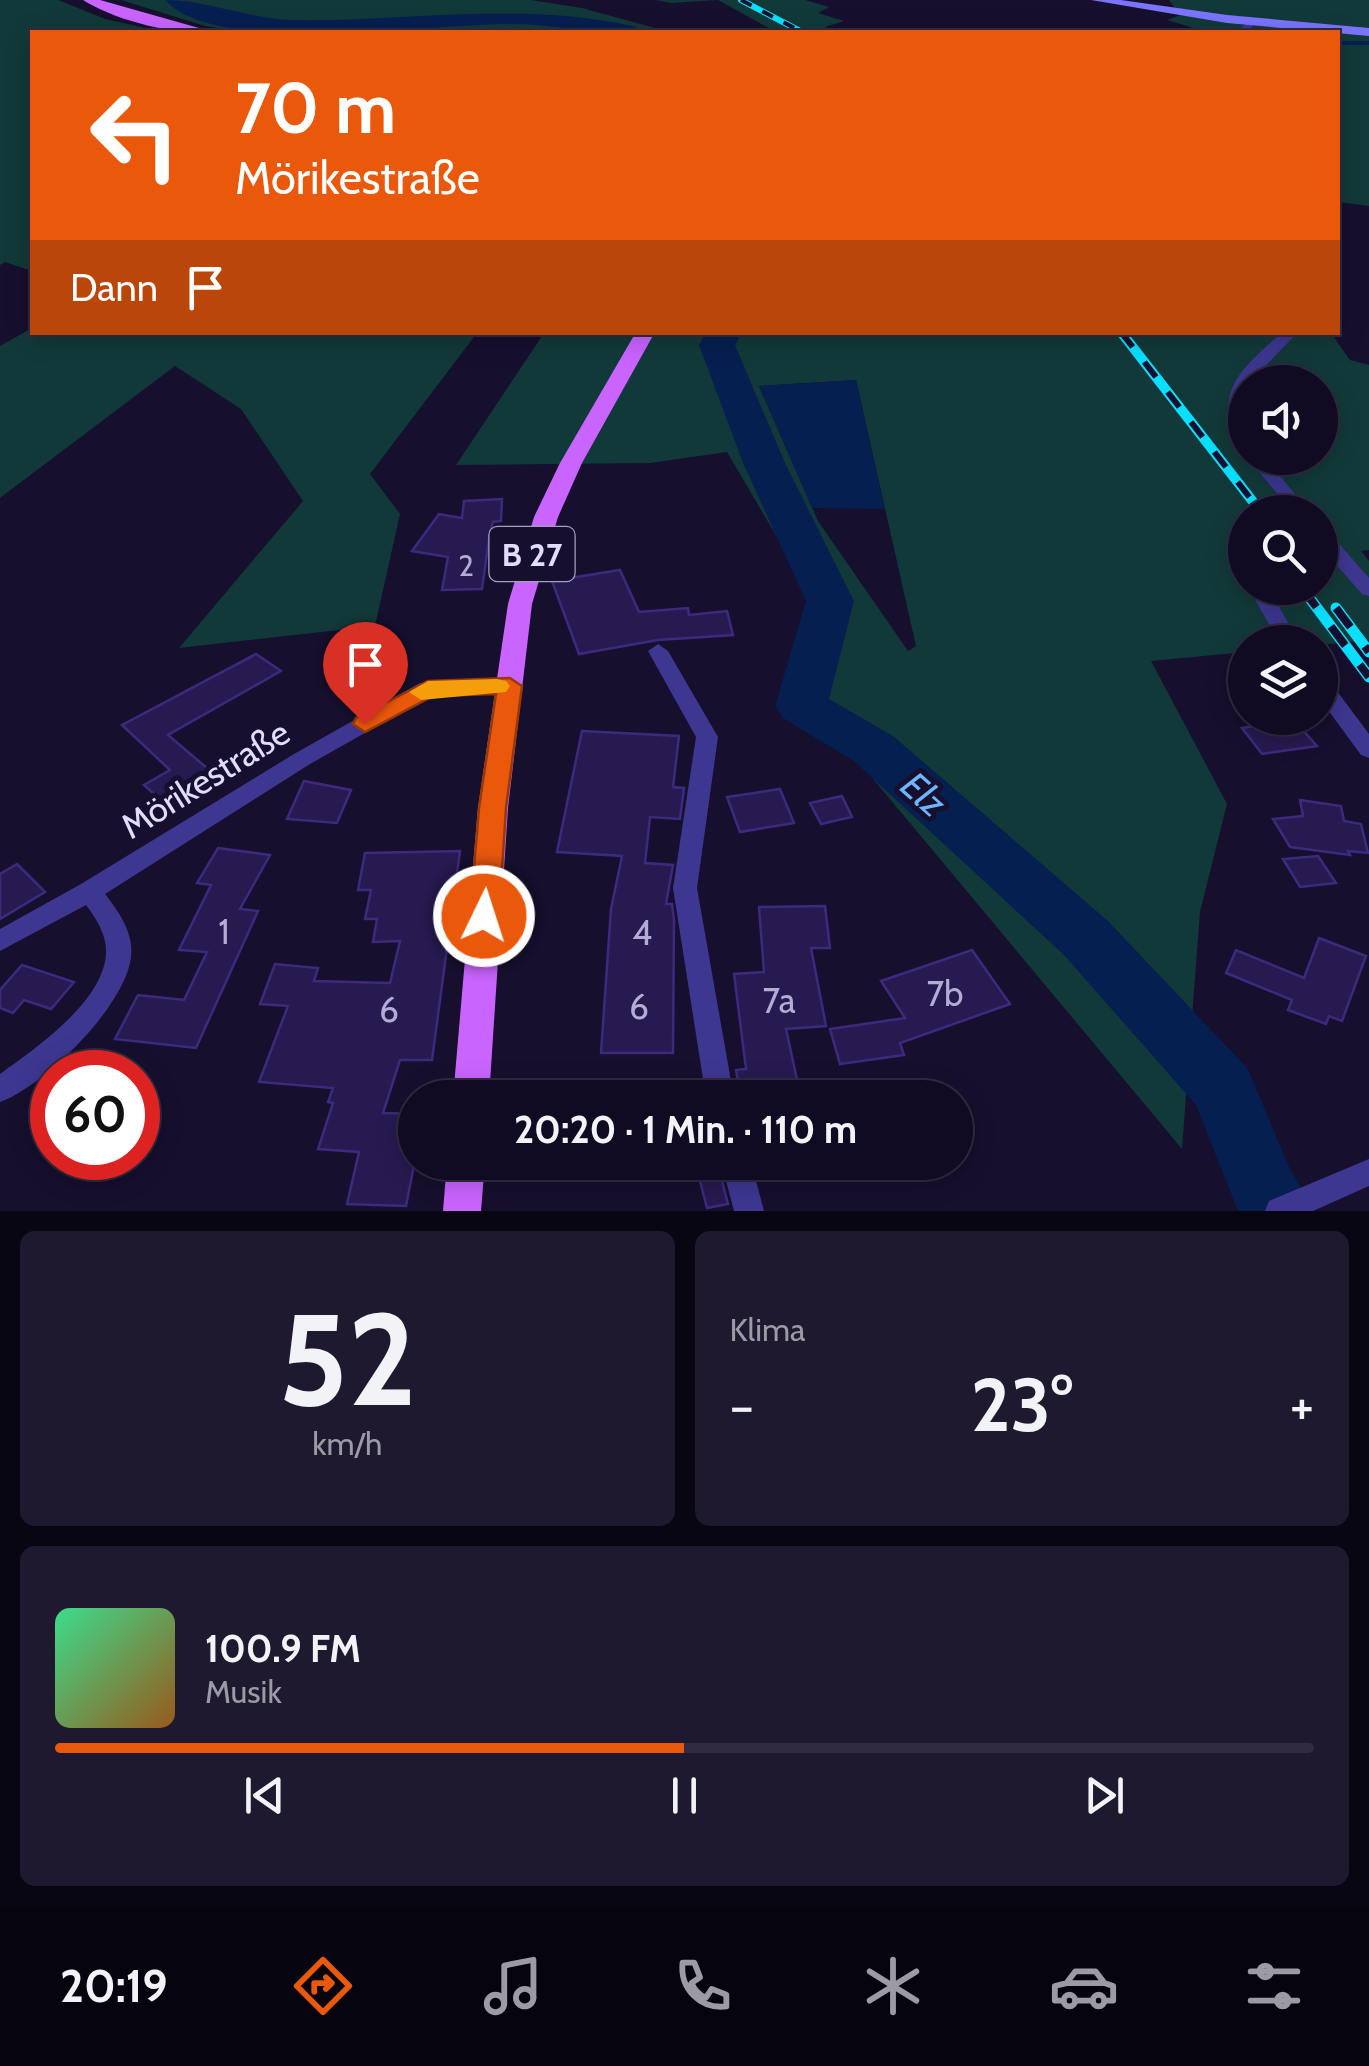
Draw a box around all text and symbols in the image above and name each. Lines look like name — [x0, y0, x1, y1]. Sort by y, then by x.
text: 70 m — [235, 65, 396, 151]
icon: left — [70, 70, 200, 200]
text: Mörikestraße — [235, 151, 480, 205]
icon: arrive — [178, 260, 233, 315]
text: Dann — [70, 264, 158, 311]
map controls — [1228, 365, 1338, 735]
button: sound — [1228, 365, 1338, 475]
button: search — [1228, 495, 1338, 605]
road number: B 27 — [490, 527, 574, 581]
house number: 2 — [458, 547, 474, 584]
pin — [323, 622, 408, 725]
button: layers — [1228, 625, 1338, 735]
icon: arrive — [338, 637, 393, 692]
street label: Mörikestraße — [113, 710, 297, 848]
water label: Elz — [892, 762, 957, 827]
position arrow — [432, 864, 536, 968]
house number: 1 — [218, 910, 230, 953]
house number: 4 — [632, 911, 652, 954]
house number: 7b — [926, 972, 964, 1015]
house number: 7a — [762, 979, 796, 1022]
house number: 6 — [629, 985, 649, 1028]
house number: 6 — [379, 988, 399, 1031]
speed limit sign: 60 — [30, 1050, 160, 1180]
text: 20:20 · 1 Min. · 110 m — [514, 1106, 857, 1153]
text: 52 — [278, 1280, 417, 1438]
text: Klima — [730, 1310, 805, 1349]
text: 23° — [971, 1359, 1073, 1450]
text: − — [730, 1372, 754, 1439]
text: + — [1290, 1372, 1314, 1439]
text: km/h — [312, 1424, 382, 1463]
text: 100.9 FM — [205, 1625, 361, 1672]
text: Musik — [205, 1672, 282, 1711]
icon: previous — [237, 1768, 292, 1823]
icon: pause — [657, 1768, 712, 1823]
icon: next — [1077, 1768, 1132, 1823]
icon: directions — [288, 1951, 358, 2021]
icon: music — [478, 1951, 548, 2021]
icon: phone — [668, 1951, 738, 2021]
icon: climate — [858, 1951, 928, 2021]
icon: car — [1049, 1951, 1119, 2021]
icon: filters — [1239, 1951, 1309, 2021]
text: 20:19 — [60, 1959, 168, 2013]

